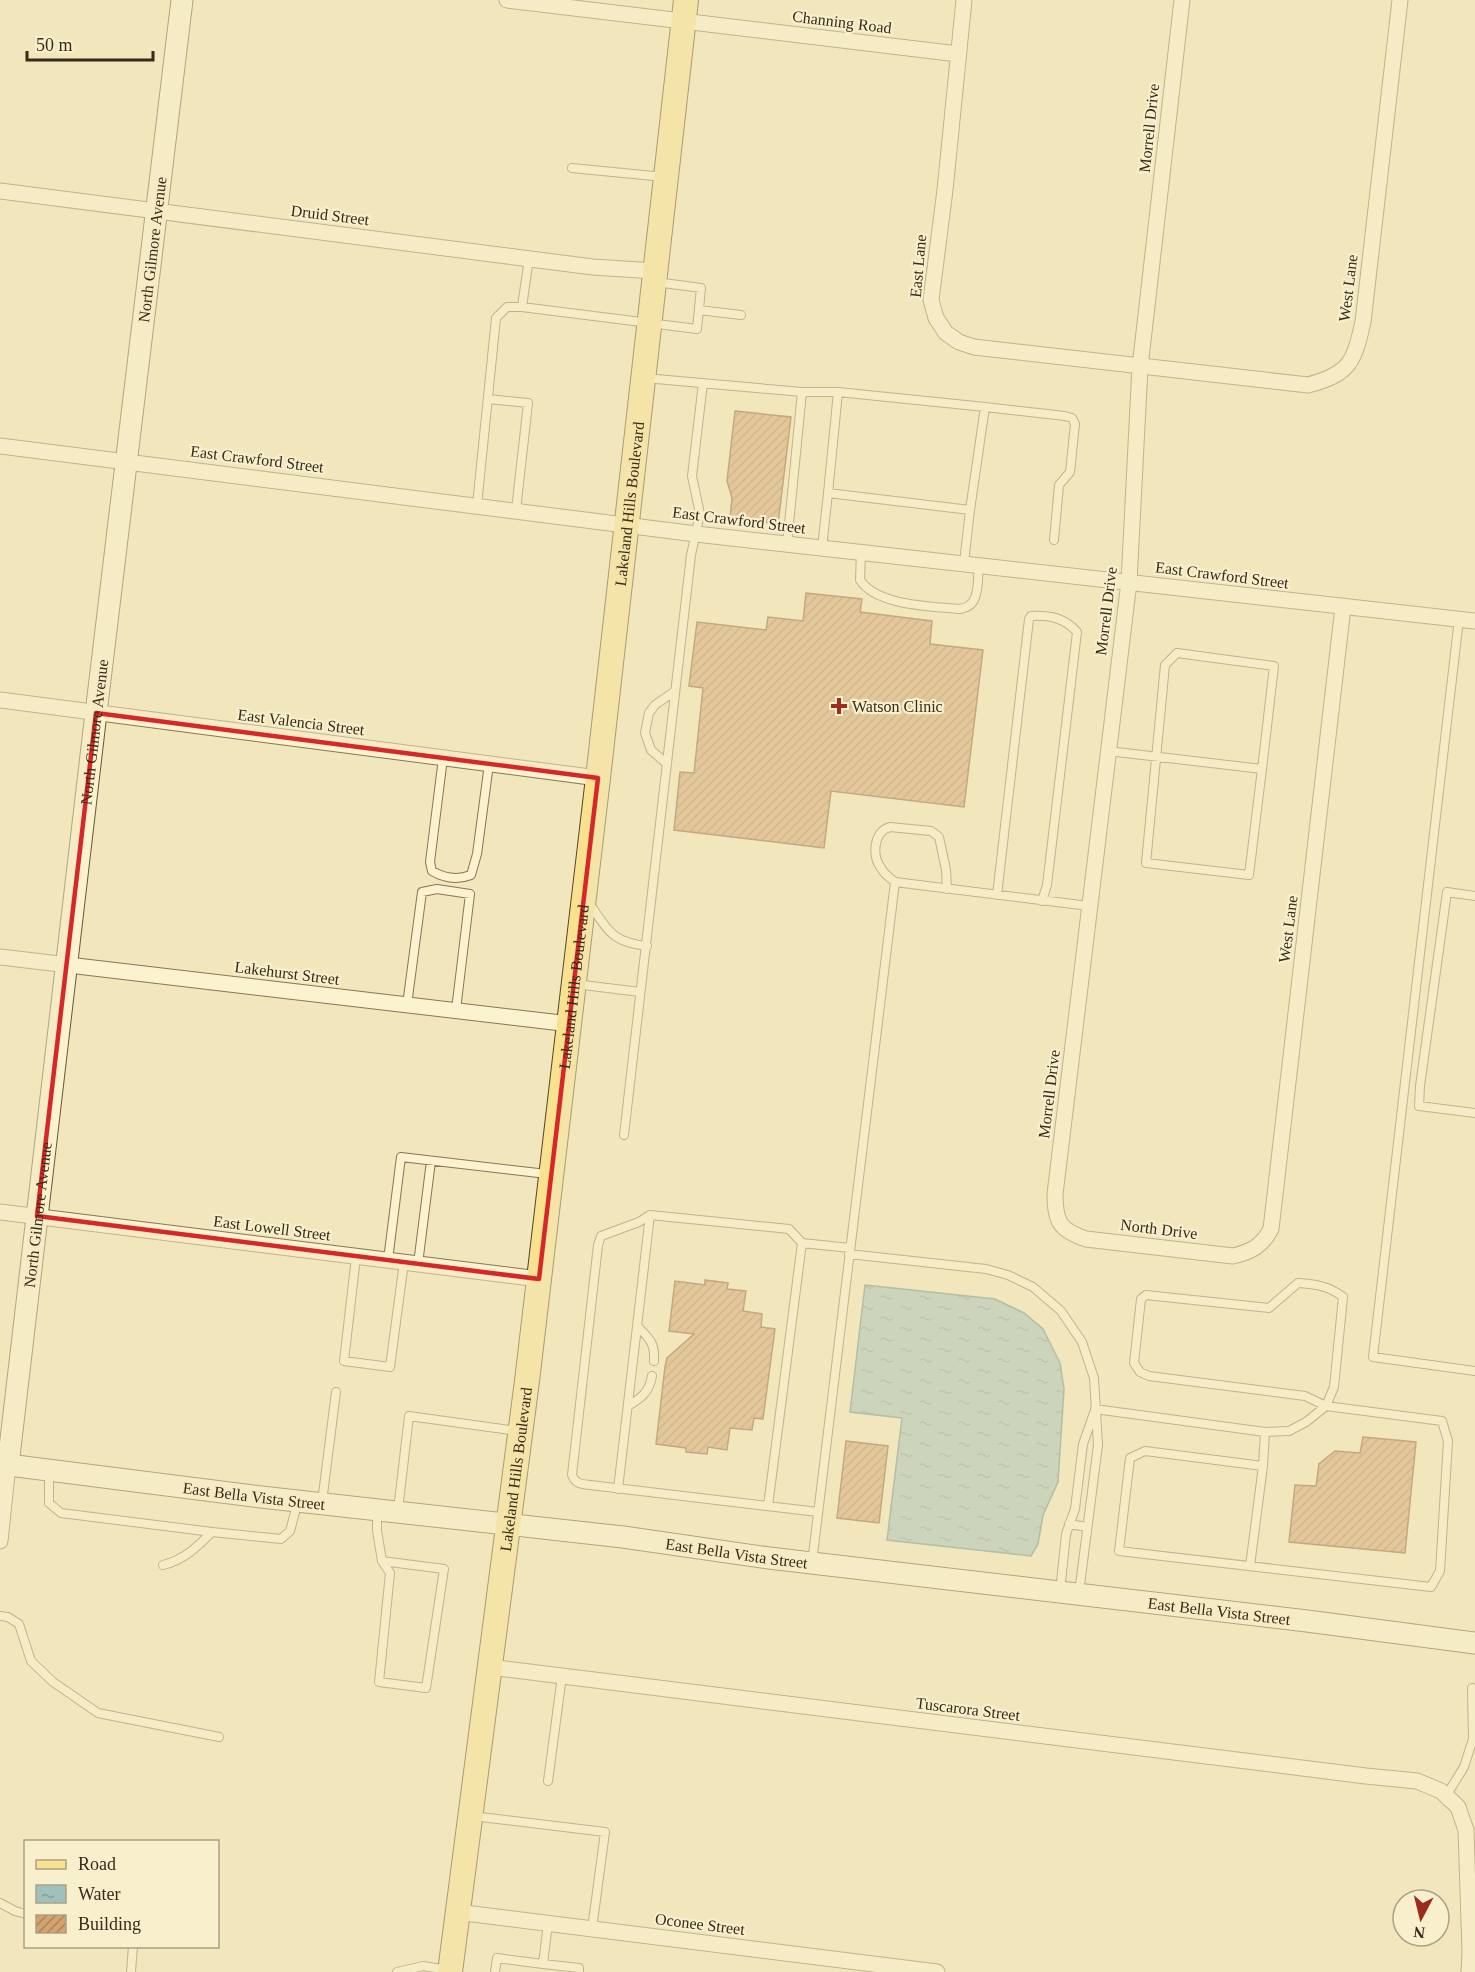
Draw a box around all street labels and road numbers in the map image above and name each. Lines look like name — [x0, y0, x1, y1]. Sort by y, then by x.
street label: Channing Road — [791, 7, 893, 38]
street label: Morrell Drive — [1136, 83, 1162, 173]
street label: North Gilmore Avenue — [135, 176, 169, 323]
street label: Druid Street — [290, 202, 371, 228]
street label: East Lane — [907, 234, 929, 298]
street label: West Lane — [1335, 253, 1361, 323]
street label: Lakeland Hills Boulevard — [611, 421, 647, 587]
street label: East Crawford Street — [189, 442, 325, 476]
street label: East Crawford Street — [671, 503, 807, 537]
street label: East Crawford Street — [1154, 558, 1290, 592]
street label: Morrell Drive — [1092, 566, 1120, 656]
street label: North Gilmore Avenue — [77, 658, 111, 806]
street label: East Valencia Street — [237, 706, 366, 738]
street label: West Lane — [1275, 894, 1301, 964]
street label: Lakeland Hills Boulevard — [555, 904, 592, 1070]
street label: Lakehurst Street — [234, 958, 341, 988]
street label: Morrell Drive — [1035, 1049, 1063, 1139]
street label: North Gilmore Avenue — [20, 1141, 54, 1288]
street label: East Lowell Street — [212, 1212, 332, 1244]
street label: North Drive — [1119, 1216, 1199, 1242]
street label: Lakeland Hills Boulevard — [496, 1386, 535, 1552]
street label: East Bella Vista Street — [182, 1479, 327, 1513]
street label: East Bella Vista Street — [664, 1535, 809, 1571]
street label: East Bella Vista Street — [1147, 1594, 1292, 1628]
street label: Tuscarora Street — [915, 1694, 1022, 1724]
street label: Oconee Street — [654, 1910, 746, 1938]

